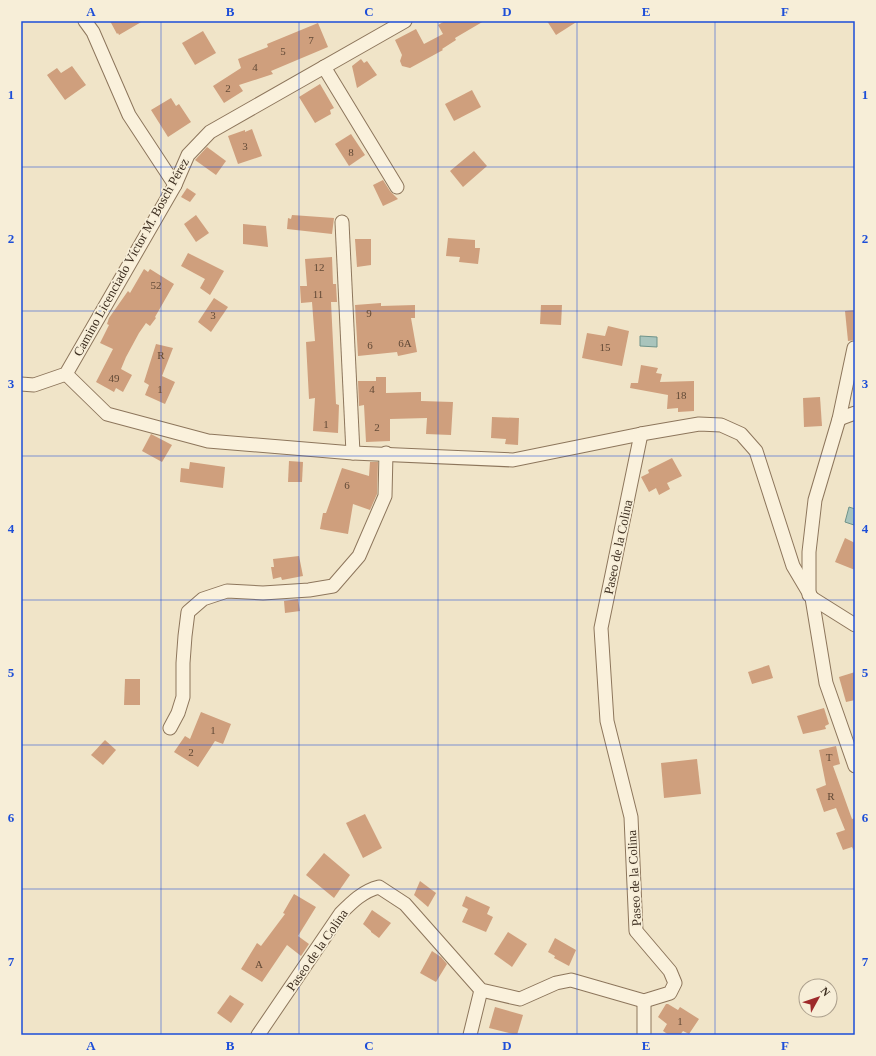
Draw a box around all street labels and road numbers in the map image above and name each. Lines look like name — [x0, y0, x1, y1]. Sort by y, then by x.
street label: Camino Licenciado Víctor M. Bosch Pérez — [70, 155, 192, 359]
street label: Paseo de la Colina — [601, 498, 635, 596]
street label: Paseo de la Colina — [624, 829, 644, 927]
street label: Paseo de la Colina — [283, 906, 351, 994]

